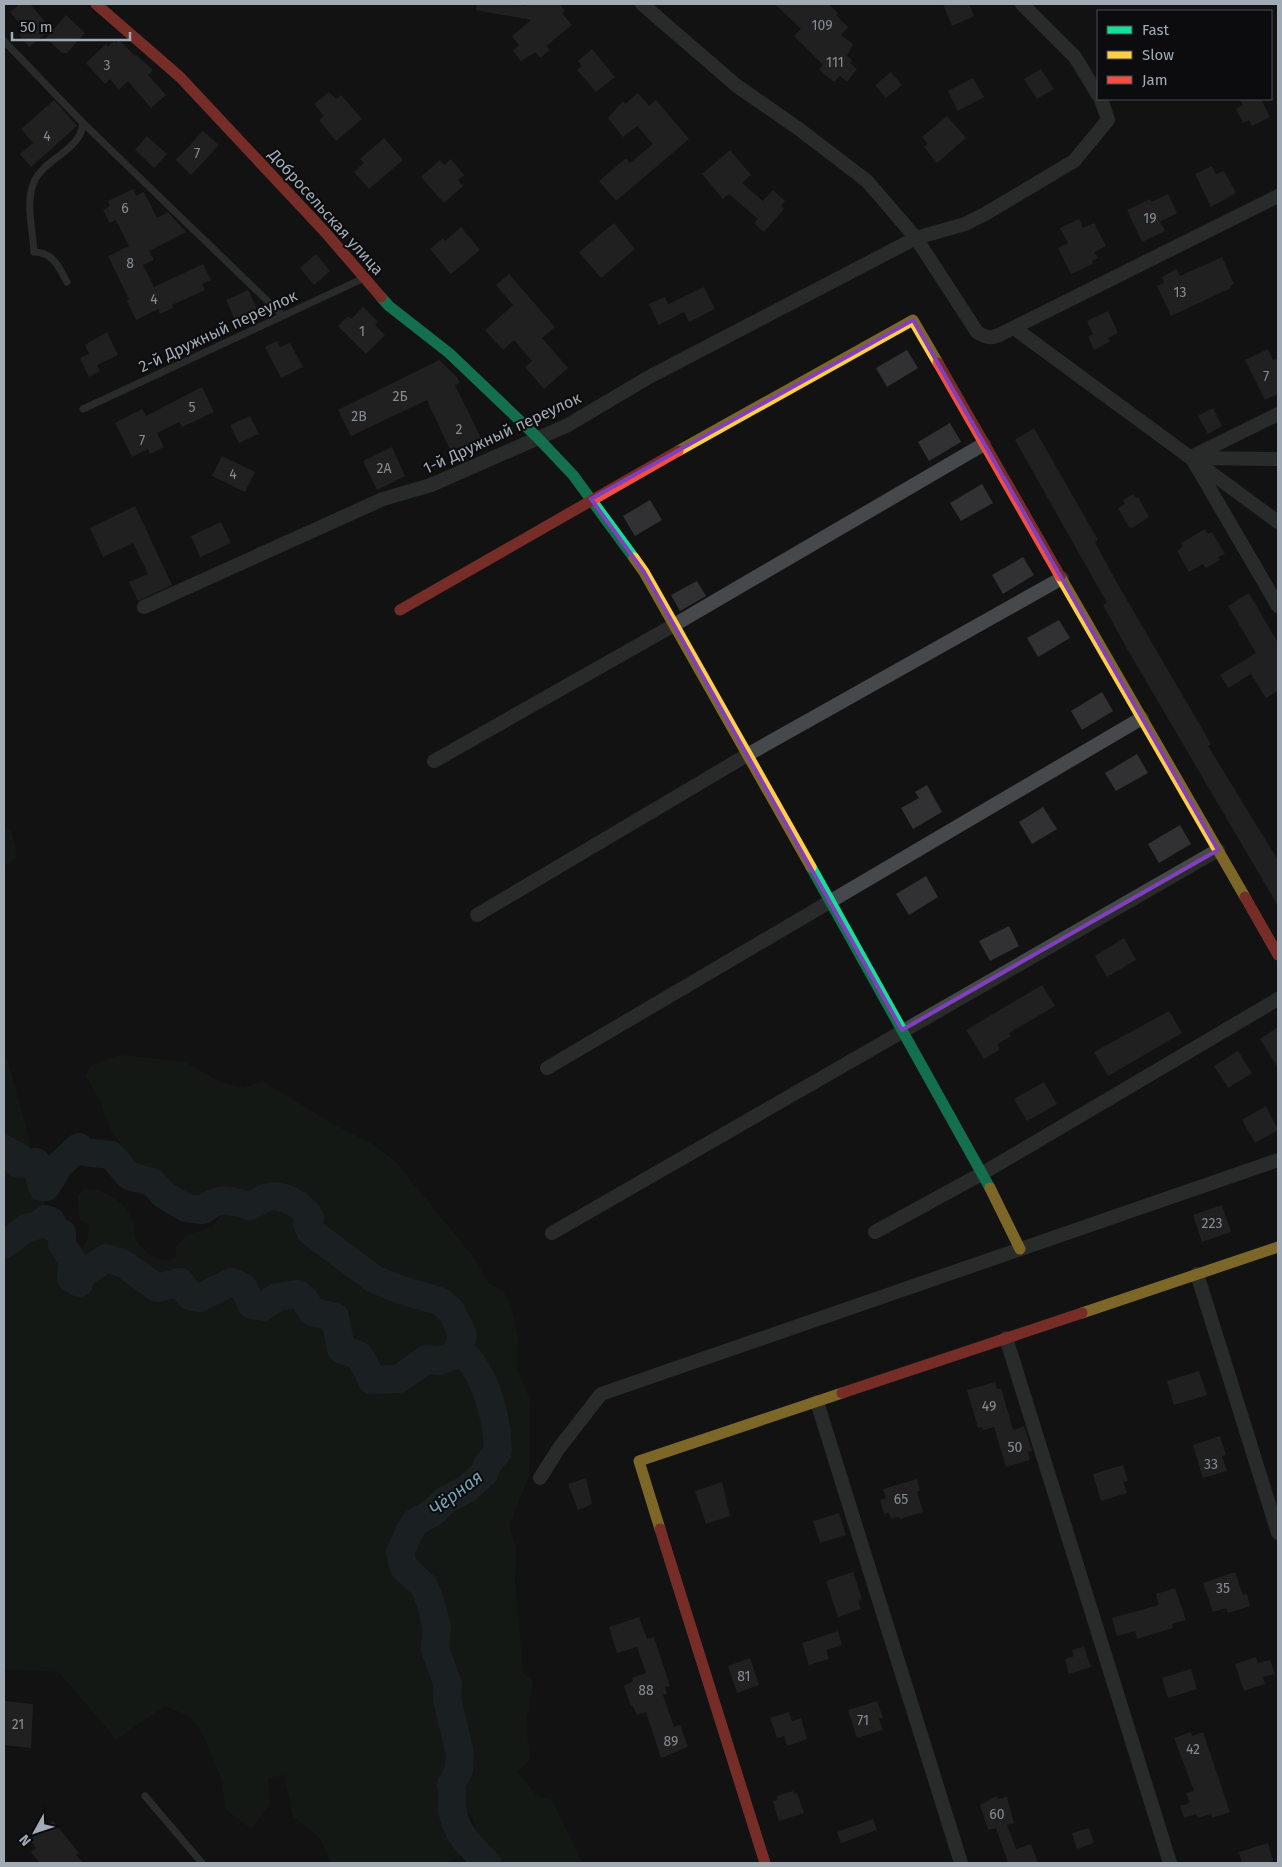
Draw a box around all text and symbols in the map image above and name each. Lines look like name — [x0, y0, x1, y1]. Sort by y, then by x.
scale bar — [12, 10, 130, 42]
legend — [1097, 10, 1272, 100]
house number: 109 — [811, 17, 833, 34]
text: 50 m — [20, 18, 53, 36]
text: Fast — [1142, 21, 1169, 39]
text: Slow — [1142, 46, 1174, 64]
house number: 111 — [826, 54, 844, 71]
house number: 3 — [104, 57, 111, 74]
text: Jam — [1142, 71, 1168, 89]
house number: 4 — [43, 128, 51, 145]
street label: Добросельская улица — [264, 144, 387, 279]
house number: 7 — [194, 145, 200, 162]
house number: 6 — [121, 200, 129, 217]
house number: 19 — [1143, 210, 1157, 227]
house number: 8 — [126, 255, 134, 272]
house number: 13 — [1173, 284, 1187, 301]
street label: 2-й Дружный переулок — [136, 286, 301, 376]
house number: 4 — [150, 291, 158, 308]
house number: 1 — [359, 323, 365, 340]
house number: 7 — [1263, 368, 1269, 385]
house number: 2Б — [392, 388, 408, 405]
street label: 1-й Дружный переулок — [420, 388, 584, 478]
house number: 5 — [188, 399, 196, 416]
house number: 2В — [351, 408, 367, 425]
house number: 2 — [456, 421, 463, 438]
house number: 7 — [139, 432, 145, 449]
house number: 2А — [377, 460, 391, 477]
house number: 4 — [229, 466, 237, 483]
house number: 223 — [1202, 1215, 1222, 1232]
house number: 49 — [982, 1398, 996, 1415]
house number: 50 — [1008, 1439, 1023, 1456]
house number: 33 — [1204, 1456, 1218, 1473]
water label: Чёрная — [425, 1466, 487, 1520]
house number: 65 — [894, 1491, 908, 1508]
house number: 35 — [1216, 1580, 1230, 1597]
house number: 81 — [737, 1668, 751, 1685]
house number: 88 — [638, 1682, 654, 1699]
house number: 71 — [857, 1712, 869, 1729]
house number: 21 — [12, 1716, 24, 1733]
house number: 89 — [664, 1733, 678, 1750]
house number: 42 — [1186, 1741, 1200, 1758]
house number: 60 — [989, 1806, 1005, 1823]
north arrow — [10, 1807, 60, 1857]
text: N — [16, 1831, 35, 1849]

